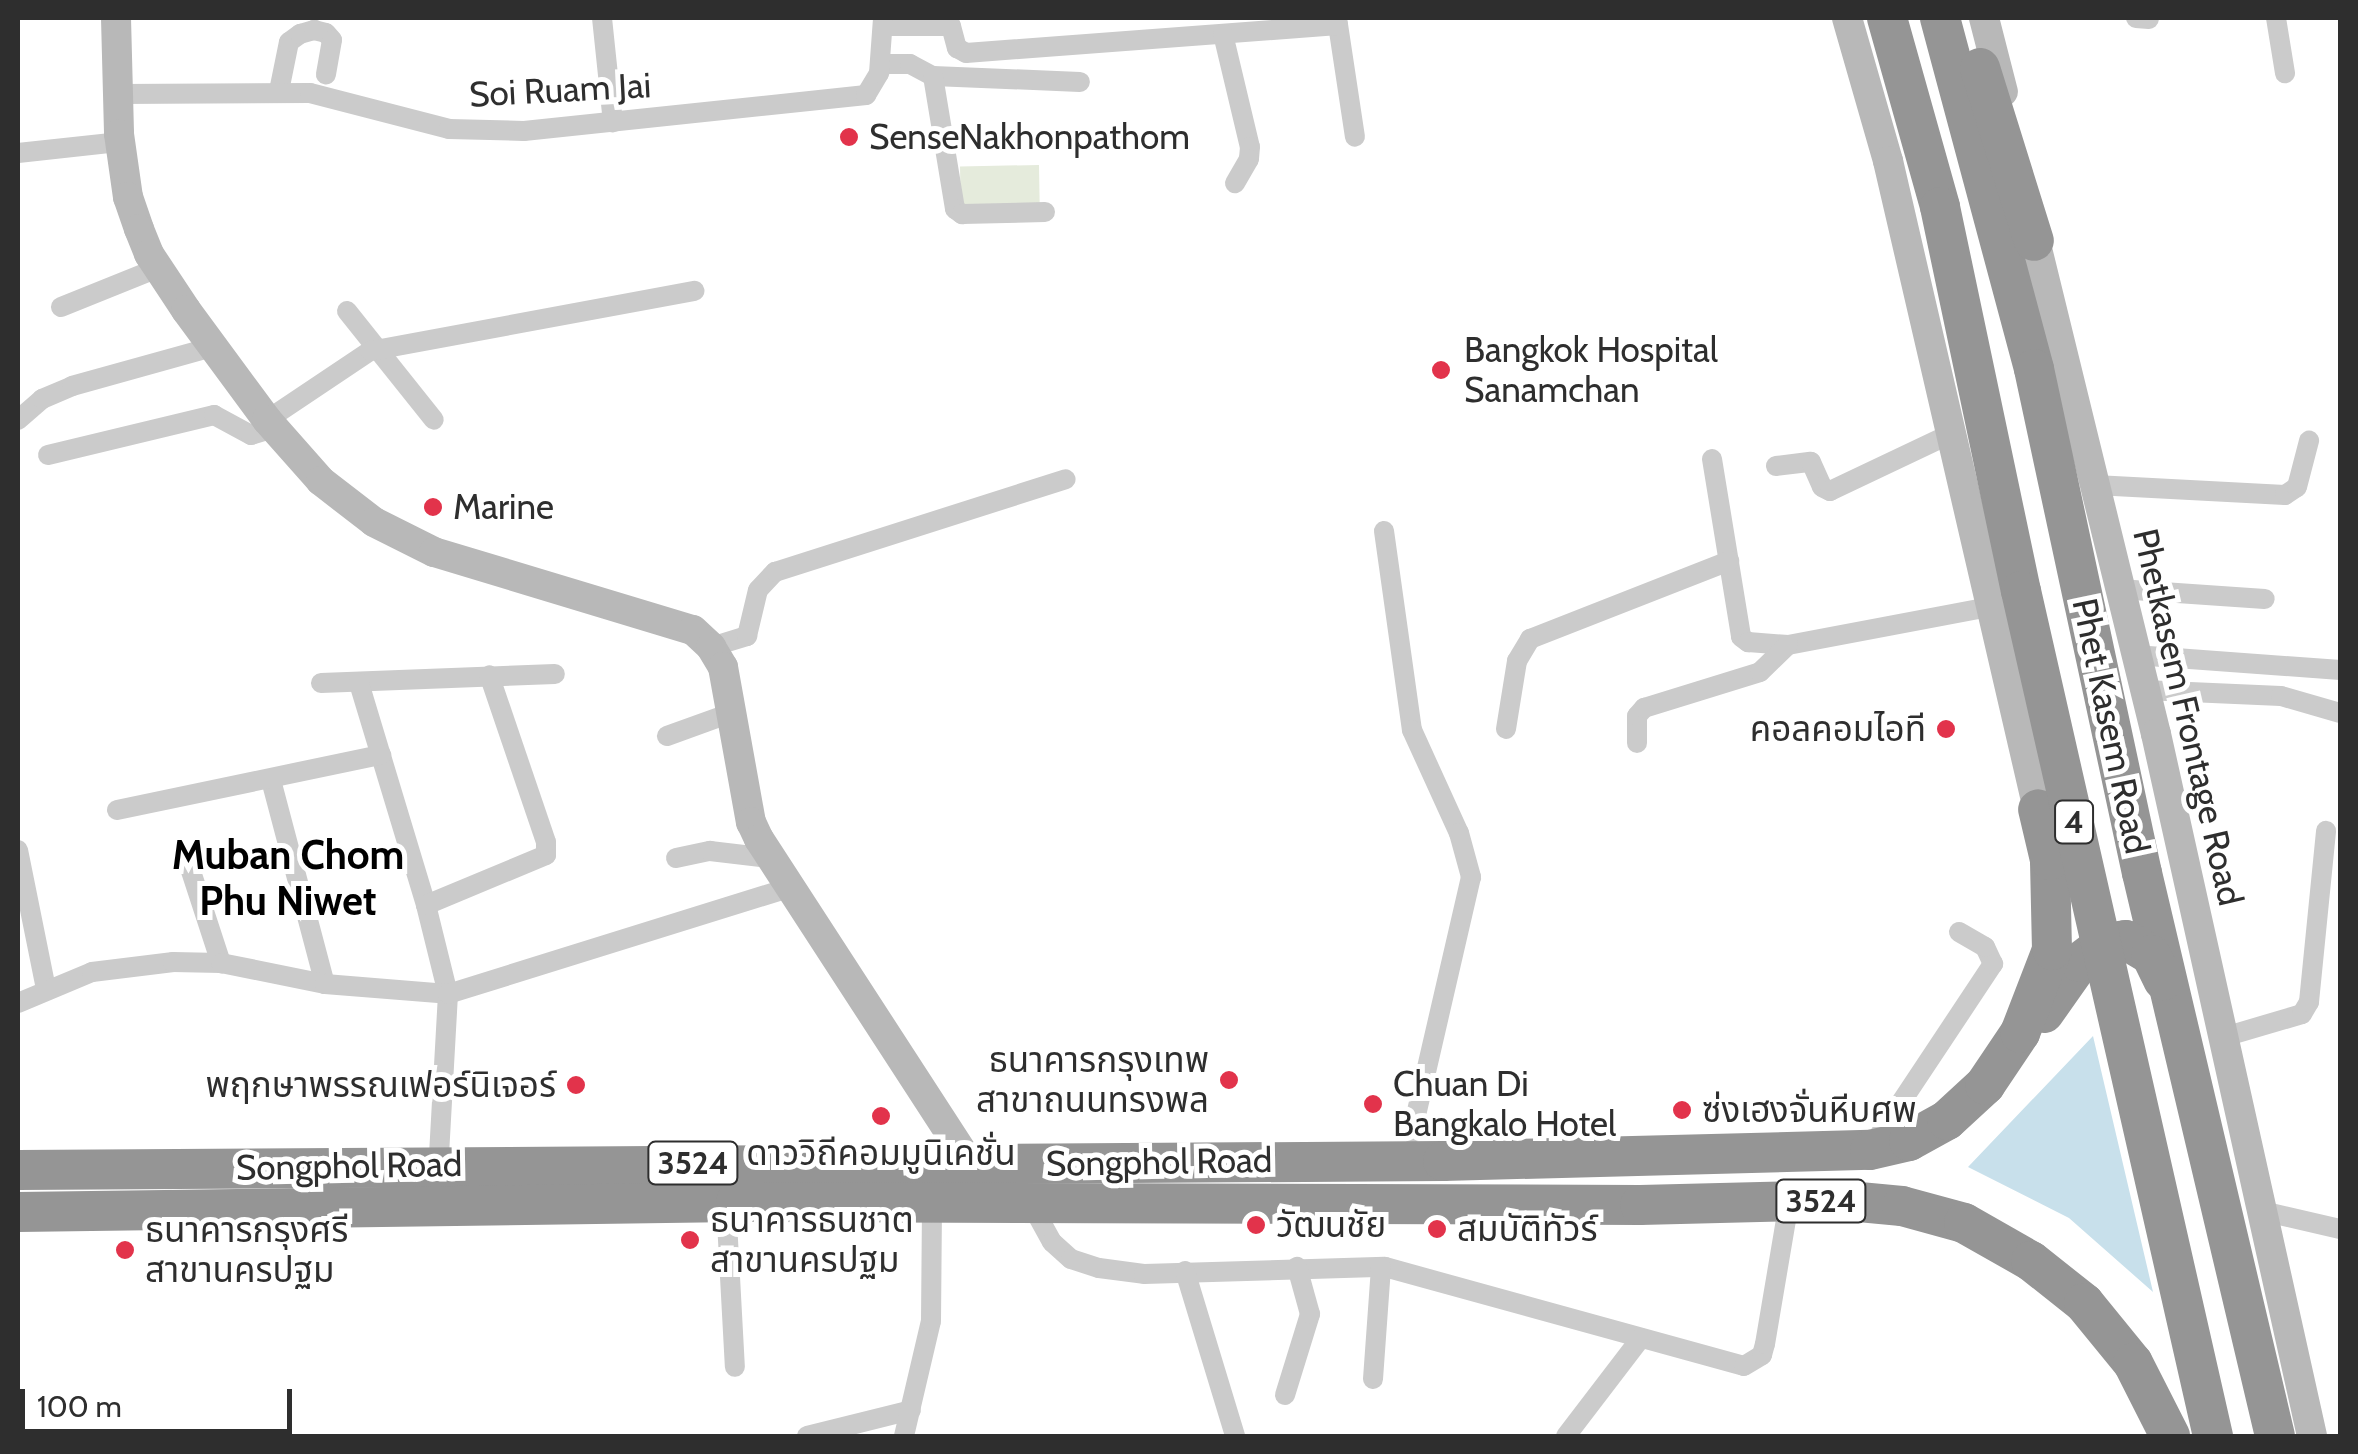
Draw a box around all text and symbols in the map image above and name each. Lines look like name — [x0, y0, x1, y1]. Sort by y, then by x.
street label: Soi Ruam Jai — [468, 64, 652, 116]
place label: SenseNakhonpathom — [869, 116, 1190, 158]
marker: SenseNakhonpathom — [838, 126, 860, 148]
place label: Bangkok Hospital Sanamchan — [1464, 329, 1718, 411]
marker: Bangkok Hospital Sanamchan — [1428, 357, 1454, 383]
place label: Marine — [453, 486, 554, 528]
marker: Marine — [422, 496, 444, 518]
street label: Phetkasem Frontage Road — [2124, 525, 2252, 909]
street label: Phet Kasem Road — [2063, 595, 2159, 857]
place label: คอลคอมไอที — [1750, 708, 1926, 750]
marker: คอลคอมไอที — [1935, 718, 1957, 740]
road number: 4 — [2054, 795, 2094, 849]
district label: Muban Chom Phu Niwet — [172, 831, 404, 925]
place label: ธนาคารกรุงเทพ สาขาถนนทรงพล — [976, 1039, 1209, 1121]
place label: Chuan Di Bangkalo Hotel — [1393, 1063, 1616, 1145]
place label: พฤกษาพรรณเฟอร์นิเจอร์ — [205, 1064, 556, 1106]
marker: ธนาคารกรุงเทพ สาขาถนนทรงพล — [1218, 1069, 1240, 1091]
marker: พฤกษาพรรณเฟอร์นิเจอร์ — [565, 1074, 587, 1096]
place label: ซ่งเฮงจั่นหีบศพ — [1702, 1089, 1917, 1131]
marker: Chuan Di Bangkalo Hotel — [1362, 1093, 1384, 1115]
marker: ซ่งเฮงจั่นหีบศพ — [1671, 1099, 1693, 1121]
marker: ดาววิถีคอมมูนิเคชั่น — [870, 1105, 892, 1127]
place label: ดาววิถีคอมมูนิเคชั่น — [746, 1132, 1016, 1174]
road number: 3524 — [646, 1136, 740, 1190]
street label: Songphol Road — [1045, 1139, 1273, 1185]
street label: Songphol Road — [235, 1143, 463, 1189]
road number: 3524 — [1774, 1174, 1868, 1228]
place label: ธนาคารธนชาต สาขานครปฐม — [710, 1199, 914, 1281]
place label: วัฒนชัย — [1276, 1204, 1386, 1246]
place label: สมบัติทัวร์ — [1457, 1208, 1598, 1250]
place label: ธนาคารกรุงศรี สาขานครปฐม — [145, 1209, 348, 1291]
marker: วัฒนชัย — [1245, 1214, 1267, 1236]
marker: สมบัติทัวร์ — [1426, 1218, 1448, 1240]
marker: ธนาคารธนชาต สาขานครปฐม — [679, 1229, 701, 1251]
marker: ธนาคารกรุงศรี สาขานครปฐม — [114, 1239, 136, 1261]
scale bar — [25, 1369, 298, 1431]
text: 100 m — [37, 1388, 122, 1425]

